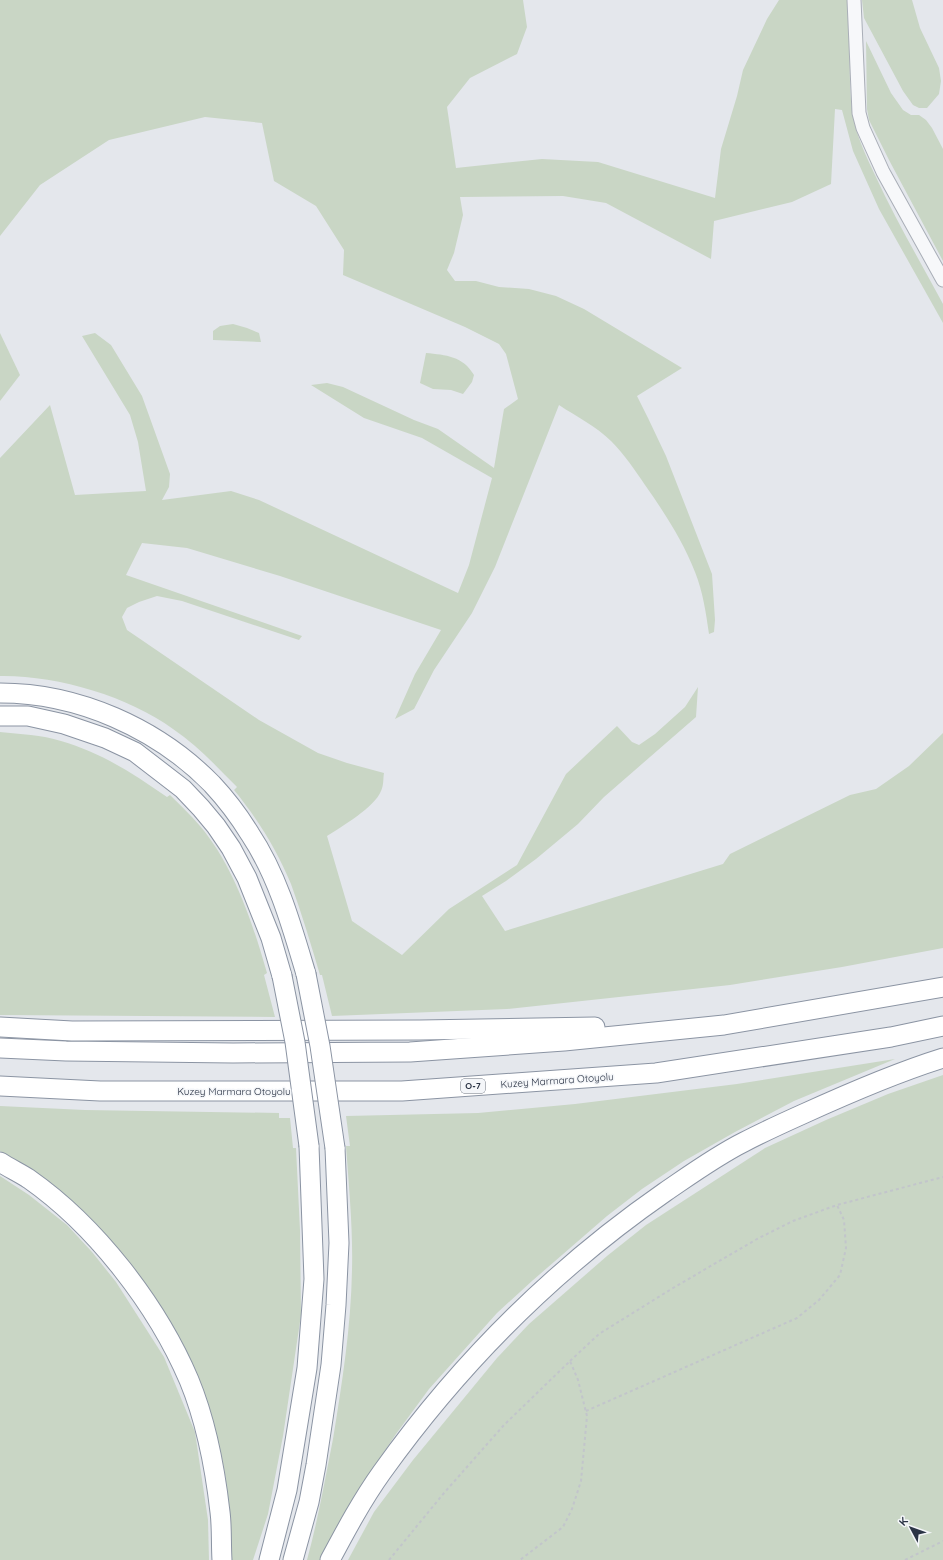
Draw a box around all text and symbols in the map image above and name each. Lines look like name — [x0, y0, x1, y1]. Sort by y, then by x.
street label: Kuzey Marmara Otoyolu — [500, 1070, 614, 1091]
road number: O-7 — [461, 1079, 485, 1093]
street label: Kuzey Marmara Otoyolu — [177, 1085, 291, 1098]
north arrow — [891, 1508, 931, 1548]
text: K — [896, 1514, 911, 1529]

